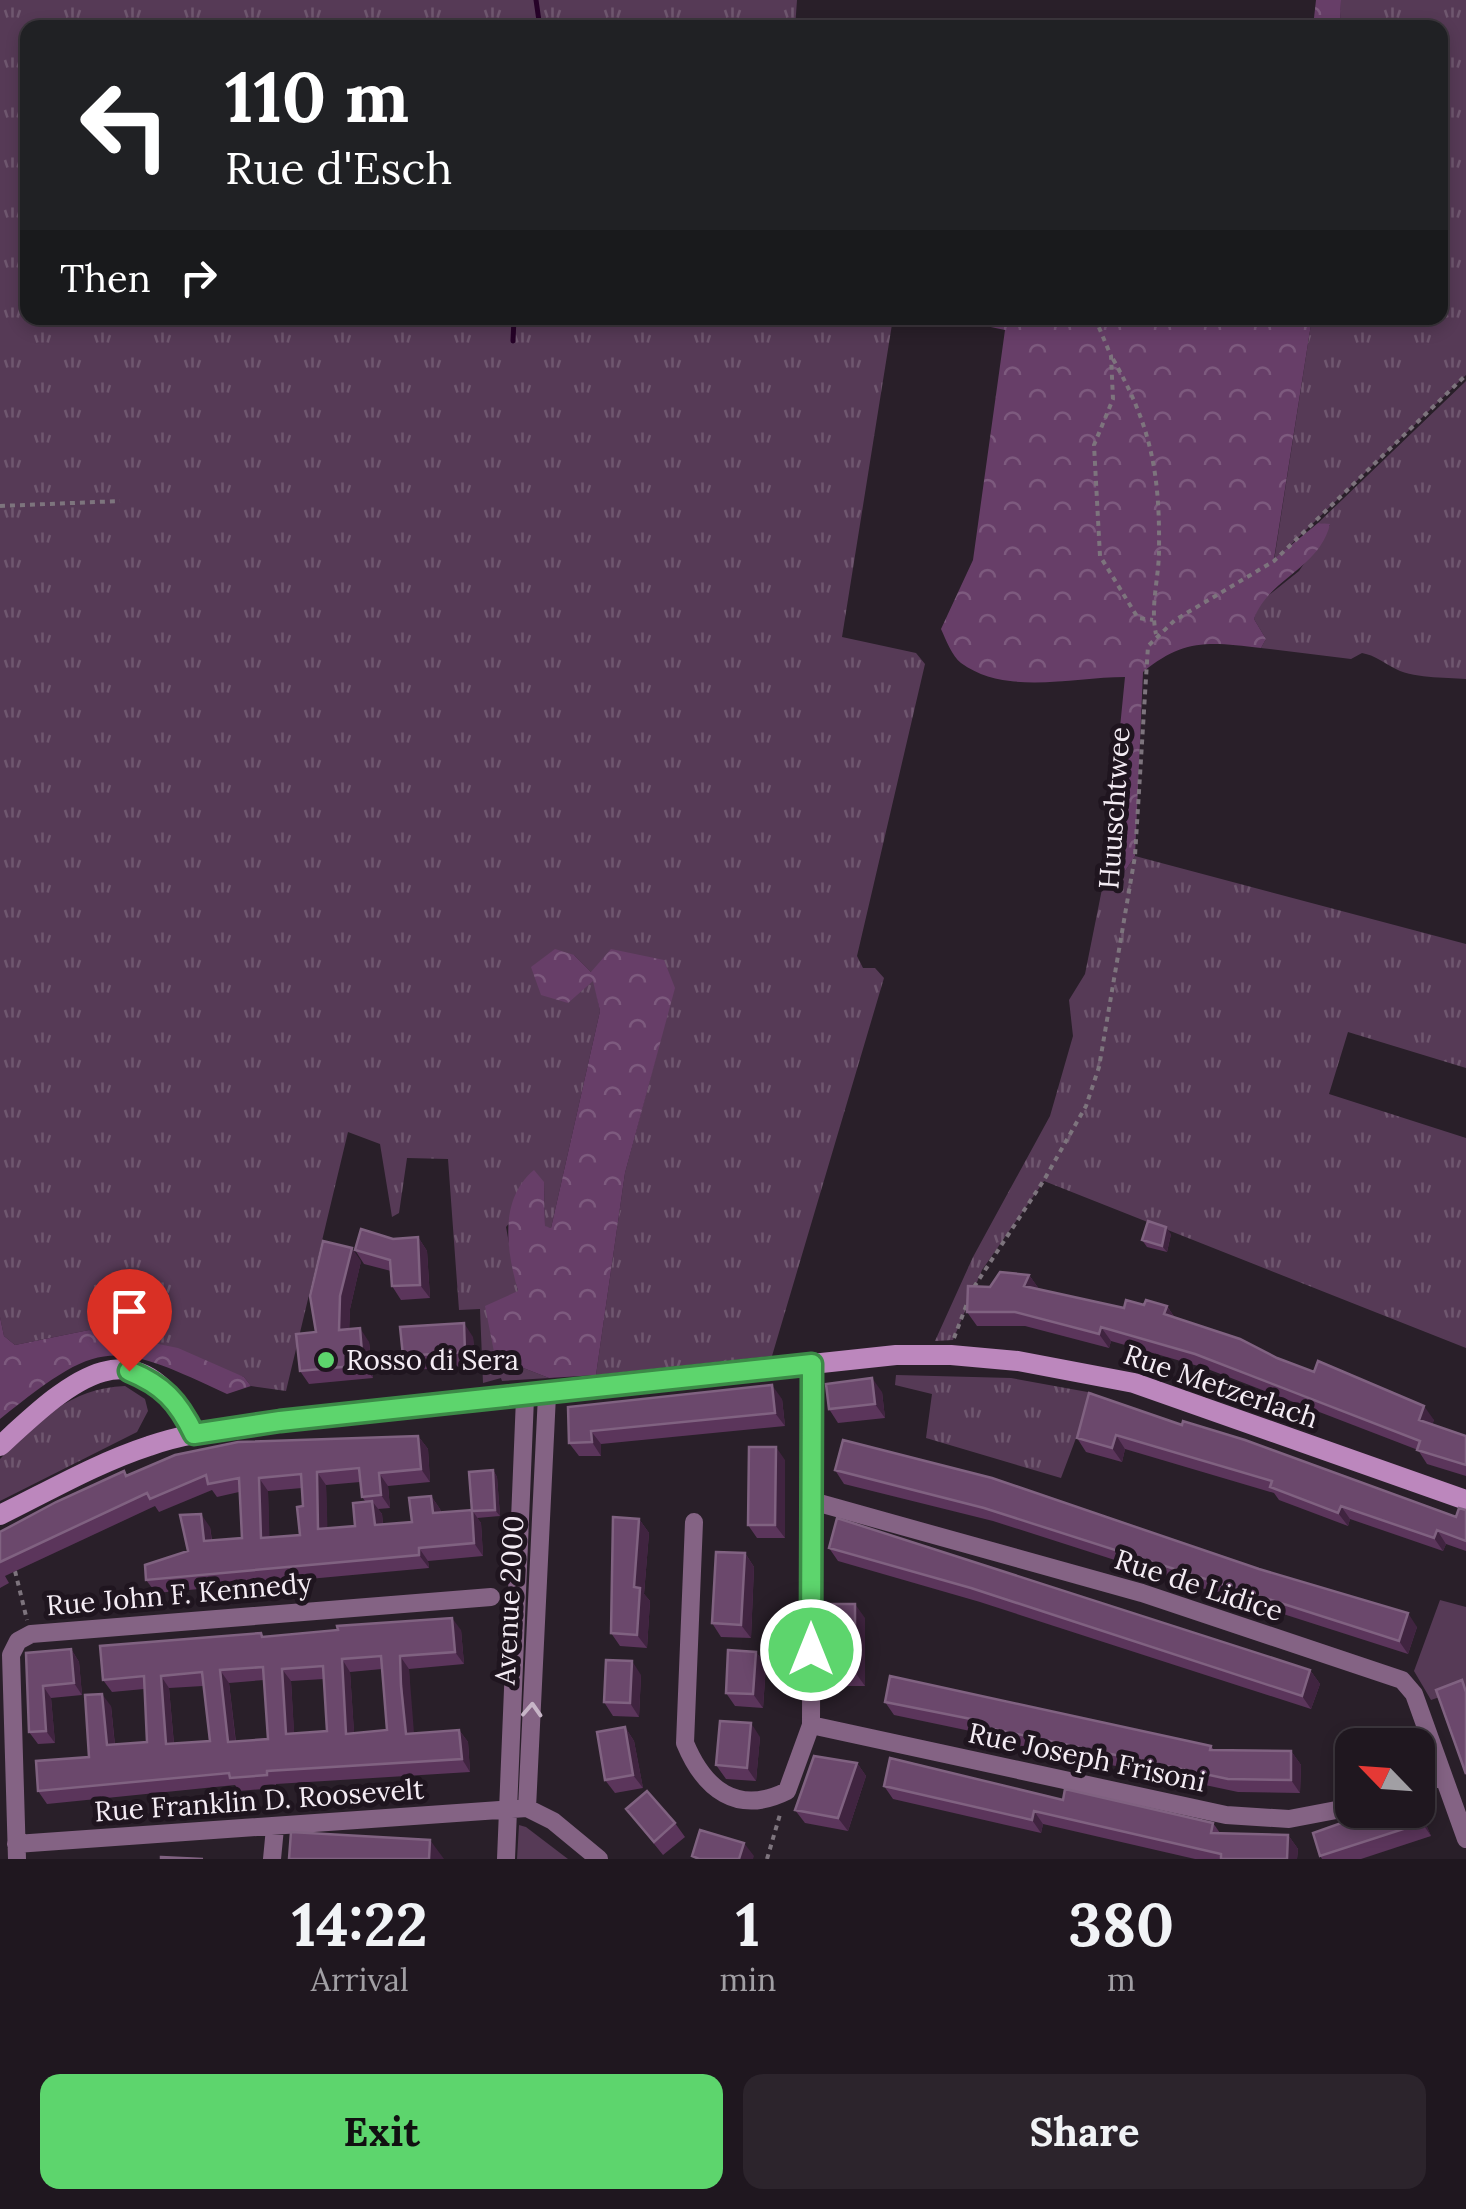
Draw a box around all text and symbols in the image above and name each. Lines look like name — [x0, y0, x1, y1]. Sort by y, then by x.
text: 110 m — [225, 52, 409, 141]
icon: left — [60, 60, 190, 190]
text: Rue d'Esch — [225, 139, 452, 196]
icon: right — [171, 250, 226, 305]
text: Then — [60, 254, 151, 302]
street label: Huuschtwee — [1090, 726, 1138, 890]
pin — [87, 1269, 172, 1372]
icon: arrive — [102, 1284, 157, 1339]
street label: Rue Metzerlach — [1119, 1336, 1323, 1436]
place label: Rosso di Sera — [346, 1342, 519, 1378]
marker: Rosso di Sera — [315, 1349, 337, 1371]
street label: Avenue 2000 — [487, 1514, 531, 1687]
street label: Rue de Lidice — [1110, 1541, 1288, 1629]
street label: Rue John F. Kennedy — [45, 1564, 314, 1624]
position arrow — [759, 1598, 863, 1702]
one-way arrow — [521, 1702, 542, 1718]
street label: Rue Joseph Frisoni — [965, 1714, 1209, 1800]
north arrow — [1335, 1728, 1435, 1828]
map controls — [1335, 1728, 1435, 1828]
street label: Rue Franklin D. Roosevelt — [93, 1771, 425, 1829]
text: 14:22 — [292, 1886, 428, 1962]
text: 1 — [736, 1886, 760, 1962]
text: 380 — [1068, 1886, 1174, 1962]
text: Arrival — [311, 1959, 409, 2000]
text: min — [719, 1959, 777, 2000]
text: m — [1107, 1959, 1136, 2000]
button: Exit — [40, 2074, 723, 2189]
button: Share — [743, 2074, 1426, 2189]

